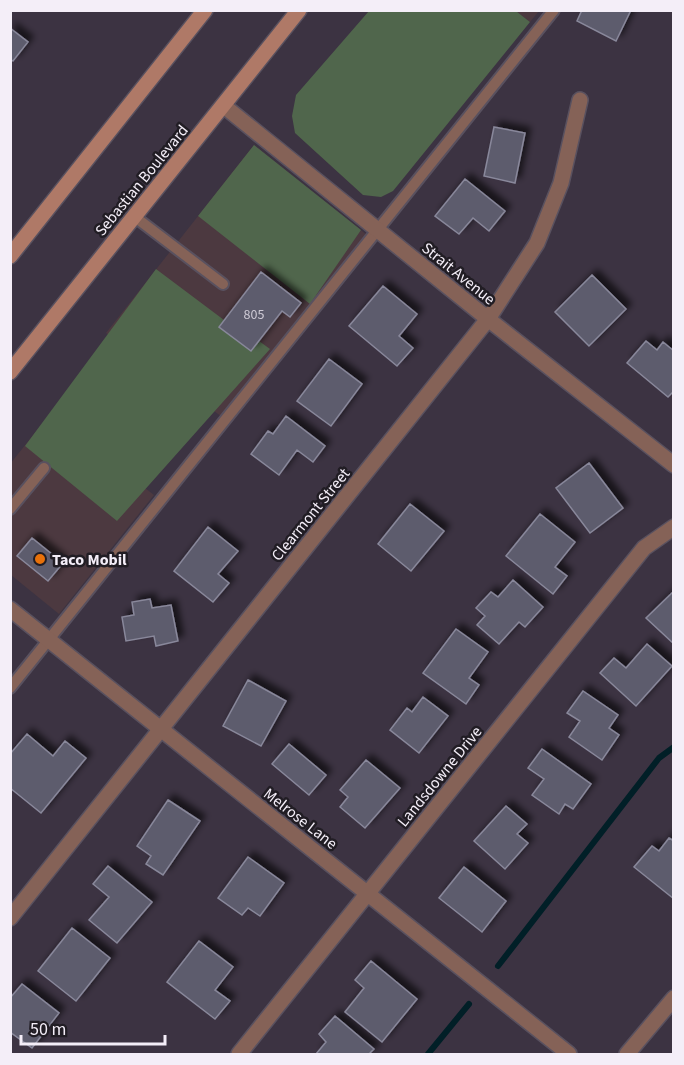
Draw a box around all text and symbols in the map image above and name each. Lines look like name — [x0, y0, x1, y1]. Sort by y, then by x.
street label: Sebastian Boulevard — [90, 120, 194, 241]
street label: Strait Avenue — [417, 237, 500, 310]
house number: 805 — [244, 305, 264, 325]
street label: Clearmont Street — [266, 463, 356, 566]
place label: Taco Mobil — [52, 549, 127, 571]
marker: Taco Mobil — [33, 552, 47, 566]
street label: Landsdowne Drive — [392, 722, 487, 832]
street label: Melrose Lane — [259, 783, 342, 855]
scale bar — [21, 1008, 165, 1046]
text: 50 m — [30, 1017, 66, 1042]

